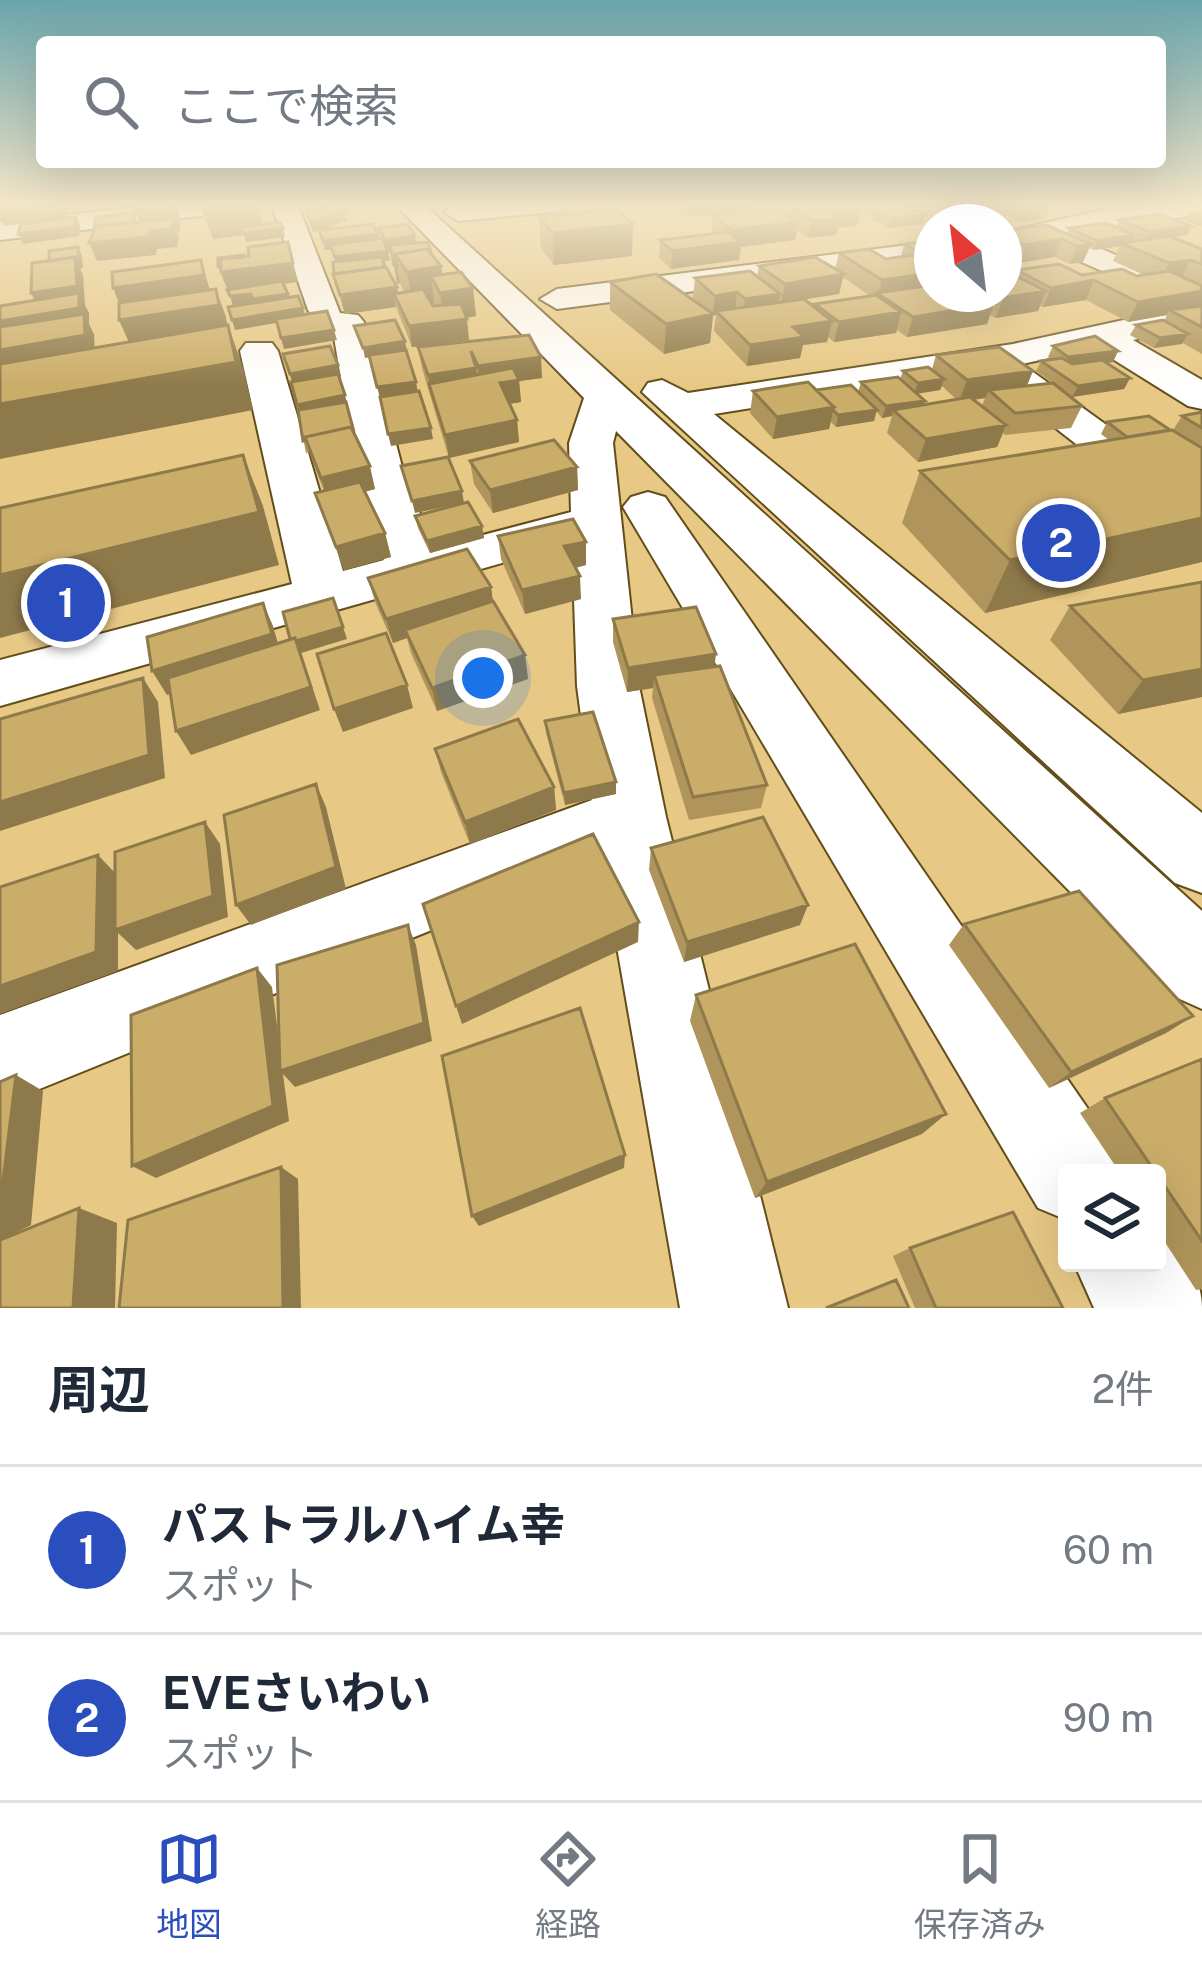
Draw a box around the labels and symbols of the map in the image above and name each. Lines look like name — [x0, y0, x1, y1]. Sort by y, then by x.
north arrow — [914, 204, 1022, 312]
pin: 2 — [1022, 498, 1100, 588]
pin: 1 — [27, 558, 105, 648]
your location — [453, 648, 513, 708]

